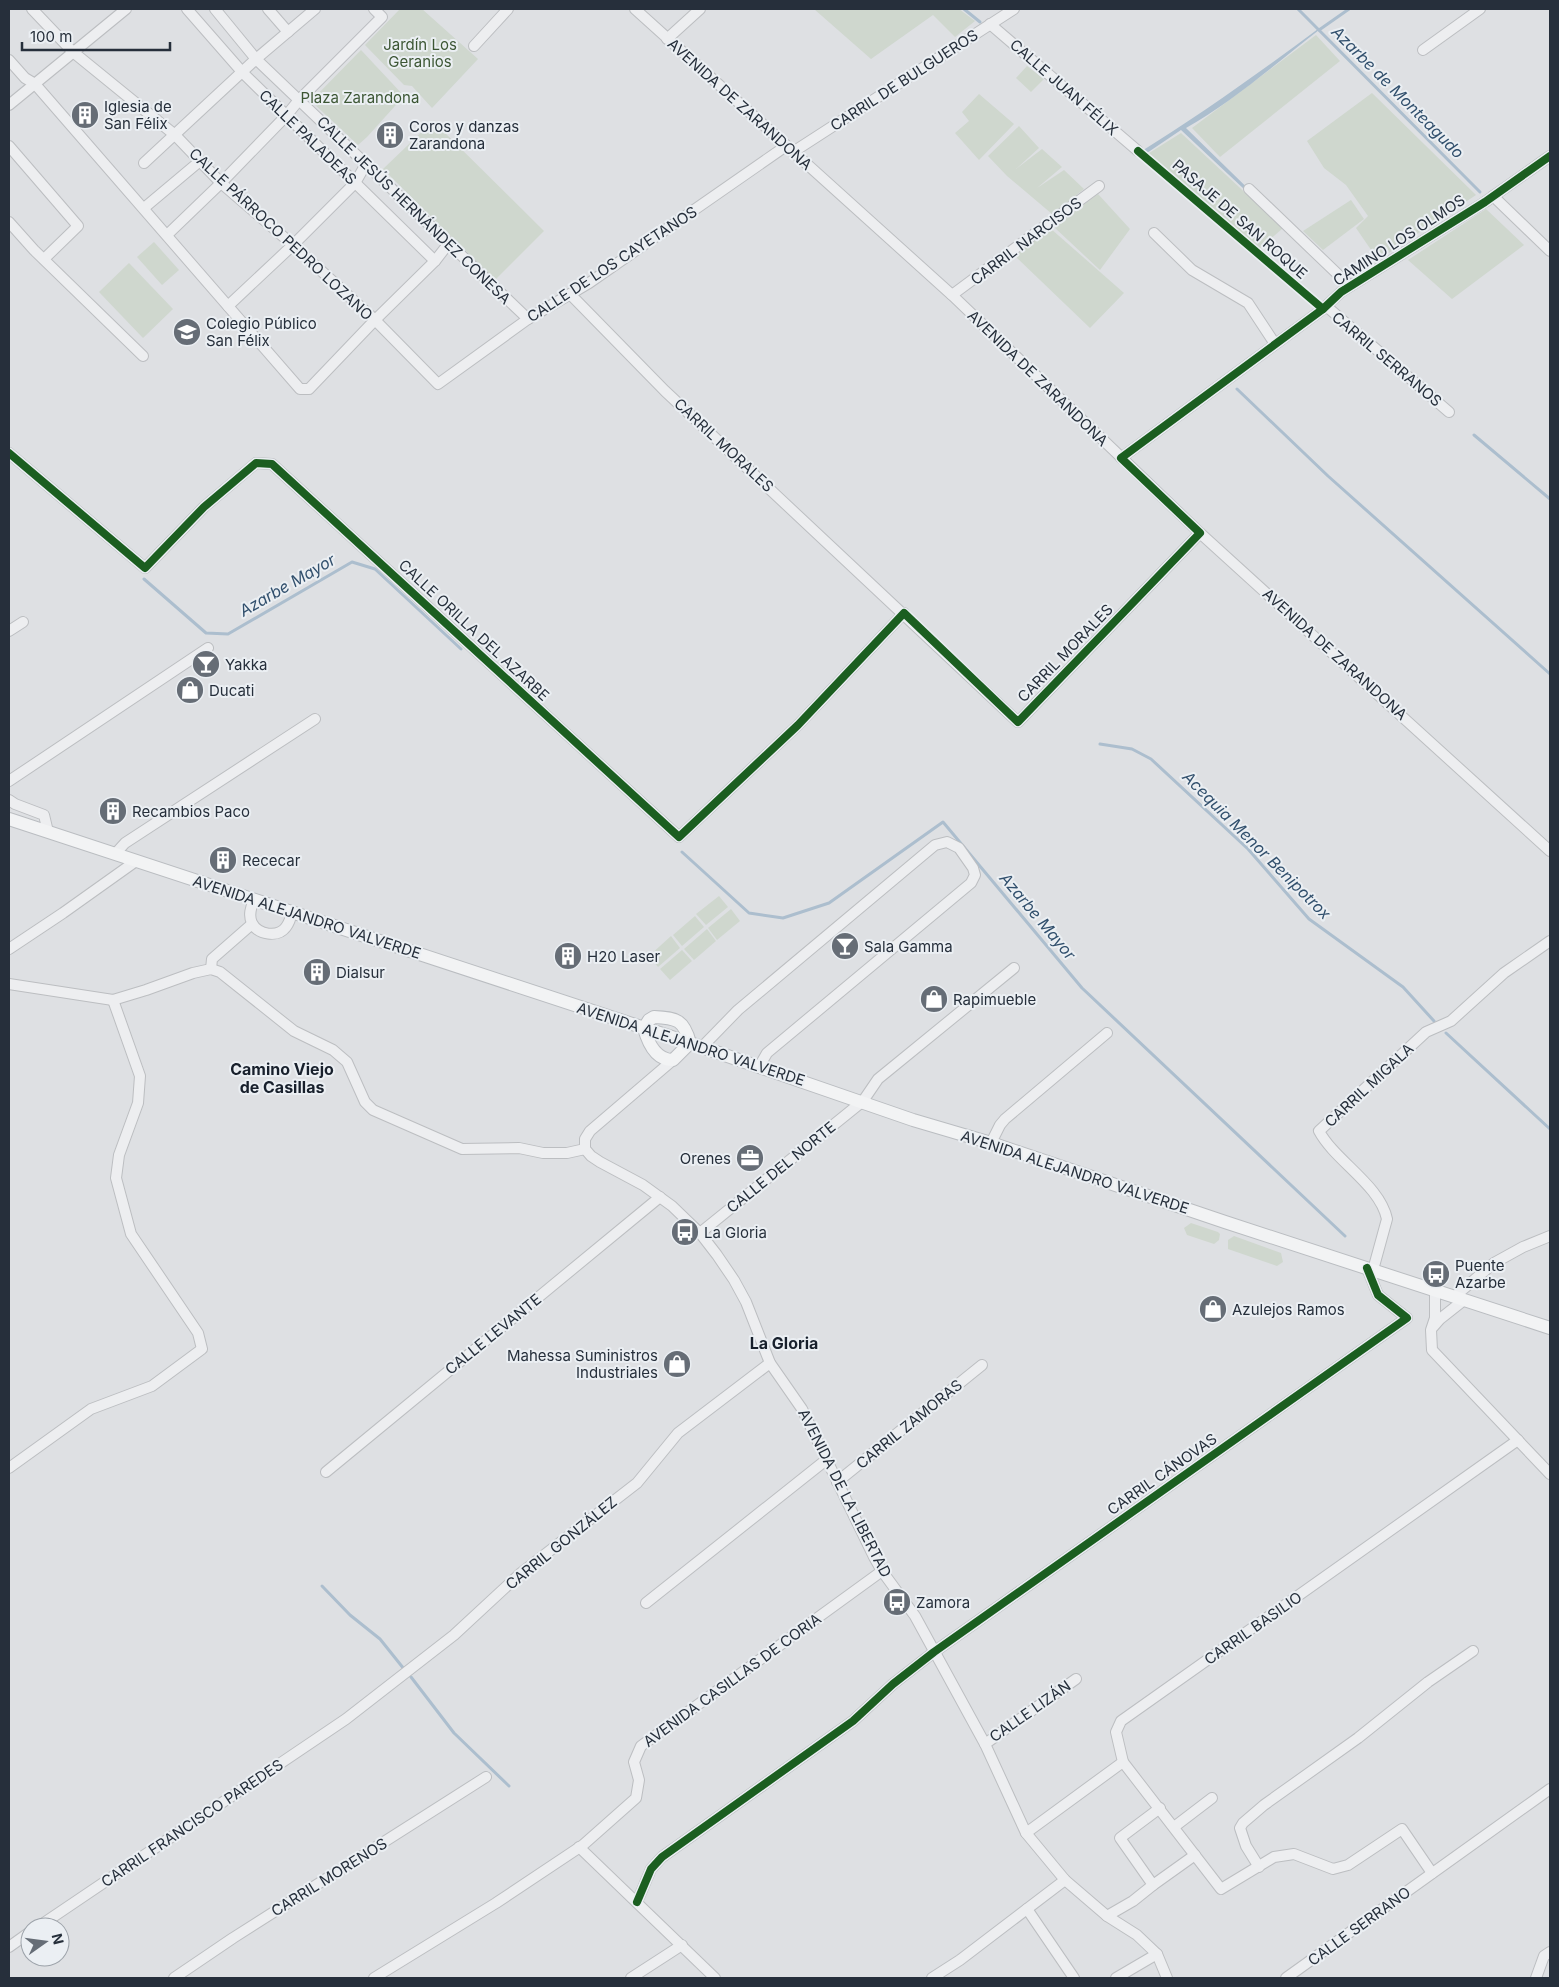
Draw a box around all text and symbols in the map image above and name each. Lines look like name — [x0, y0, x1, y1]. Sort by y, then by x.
scale bar — [22, 20, 170, 52]
water label: Azarbe de Monteagudo — [1327, 21, 1468, 162]
street label: CARRIL DE BULGUEROS — [827, 25, 981, 135]
text: 100 m — [30, 27, 72, 46]
street label: AVENIDA DE ZARANDONA — [664, 34, 816, 174]
park label: Jardín Los Geranios — [383, 35, 457, 71]
street label: CALLE JUAN FÉLIX — [1006, 35, 1122, 139]
street label: CALLE PALADEAS — [255, 85, 361, 189]
park label: Plaza Zarandona — [301, 88, 419, 107]
place label: Iglesia de San Félix — [104, 97, 172, 133]
building icon: Iglesia de San Félix — [70, 100, 100, 130]
street label: CALLE JESÚS HERNÁNDEZ CONESA — [313, 112, 515, 308]
place label: Coros y danzas Zarandona — [409, 117, 519, 153]
building icon: Coros y danzas Zarandona — [375, 120, 405, 150]
street label: CALLE PÁRROCO PEDRO LOZANO — [185, 144, 377, 324]
street label: PASAJE DE SAN ROQUE — [1169, 155, 1311, 283]
street label: CAMINO LOS OLMOS — [1329, 190, 1469, 290]
street label: CARRIL NARCISOS — [967, 193, 1085, 289]
street label: CALLE DE LOS CAYETANOS — [523, 202, 701, 326]
street label: AVENIDA DE ZARANDONA — [964, 306, 1112, 450]
street label: CARRIL SERRANOS — [1328, 307, 1446, 411]
place label: Colegio Público San Félix — [206, 314, 317, 350]
school or university icon: Colegio Público San Félix — [172, 317, 202, 347]
street label: CARRIL MORALES — [670, 394, 778, 496]
water label: Azarbe Mayor — [235, 549, 339, 621]
street label: CALLE ORILLA DEL AZARBE — [395, 555, 553, 705]
street label: AVENIDA DE ZARANDONA — [1259, 584, 1411, 724]
street label: CARRIL MORALES — [1013, 600, 1117, 706]
bar icon: Yakka — [191, 649, 221, 679]
place label: Yakka — [225, 655, 267, 674]
shop icon: Ducati — [175, 675, 205, 705]
place label: Ducati — [209, 681, 254, 700]
water label: Acequia Menor Benipotrox — [1178, 766, 1336, 924]
building icon: Recambios Paco — [98, 796, 128, 826]
place label: Recambios Paco — [132, 802, 250, 821]
building icon: Rececar — [208, 845, 238, 875]
place label: Rececar — [242, 851, 301, 870]
water label: Azarbe Mayor — [995, 868, 1081, 964]
street label: AVENIDA ALEJANDRO VALVERDE — [190, 871, 424, 963]
bar icon: Sala Gamma — [830, 931, 860, 961]
place label: Sala Gamma — [864, 937, 953, 956]
building icon: H20 Laser — [553, 941, 583, 971]
place label: H20 Laser — [587, 947, 661, 966]
building icon: Dialsur — [302, 957, 332, 987]
place label: Dialsur — [336, 963, 385, 982]
shop icon: Rapimueble — [919, 984, 949, 1014]
place label: Rapimueble — [953, 990, 1036, 1009]
street label: AVENIDA ALEJANDRO VALVERDE — [574, 998, 808, 1090]
street label: CARRIL MIGALA — [1321, 1039, 1417, 1131]
district label: Camino Viejo de Casillas — [230, 1059, 334, 1097]
street label: CALLE DEL NORTE — [723, 1117, 839, 1217]
street label: AVENIDA ALEJANDRO VALVERDE — [958, 1126, 1192, 1218]
office icon: Orenes — [735, 1143, 765, 1173]
place label: Orenes — [680, 1149, 731, 1168]
bus stop icon: La Gloria — [670, 1217, 700, 1247]
place label: La Gloria — [704, 1223, 767, 1242]
place label: Puente Azarbe — [1455, 1256, 1506, 1292]
bus stop icon: Puente Azarbe — [1421, 1259, 1451, 1289]
street label: CALLE LEVANTE — [441, 1289, 545, 1379]
shop icon: Azulejos Ramos — [1198, 1294, 1228, 1324]
place label: Azulejos Ramos — [1232, 1300, 1345, 1319]
district label: La Gloria — [750, 1333, 818, 1353]
place label: Mahessa Suministros Industriales — [507, 1346, 658, 1382]
shop icon: Mahessa Suministros Industriales — [662, 1349, 692, 1379]
street label: CARRIL ZAMORAS — [852, 1375, 966, 1473]
street label: AVENIDA DE LA LIBERTAD — [794, 1406, 896, 1580]
street label: CARRIL CÁNOVAS — [1103, 1429, 1221, 1519]
street label: CARRIL GONZÁLEZ — [502, 1492, 620, 1594]
bus stop icon: Zamora — [882, 1587, 912, 1617]
street label: CARRIL BASILIO — [1201, 1587, 1305, 1669]
place label: Zamora — [916, 1593, 970, 1612]
street label: AVENIDA CASILLAS DE CORIA — [639, 1609, 825, 1751]
street label: CALLE LIZÁN — [986, 1676, 1074, 1746]
street label: CARRIL FRANCISCO PAREDES — [97, 1755, 287, 1891]
street label: CARRIL MORENOS — [268, 1834, 390, 1920]
street label: CALLE SERRANO — [1304, 1882, 1414, 1970]
north arrow — [20, 1917, 70, 1967]
text: N — [49, 1932, 68, 1946]

